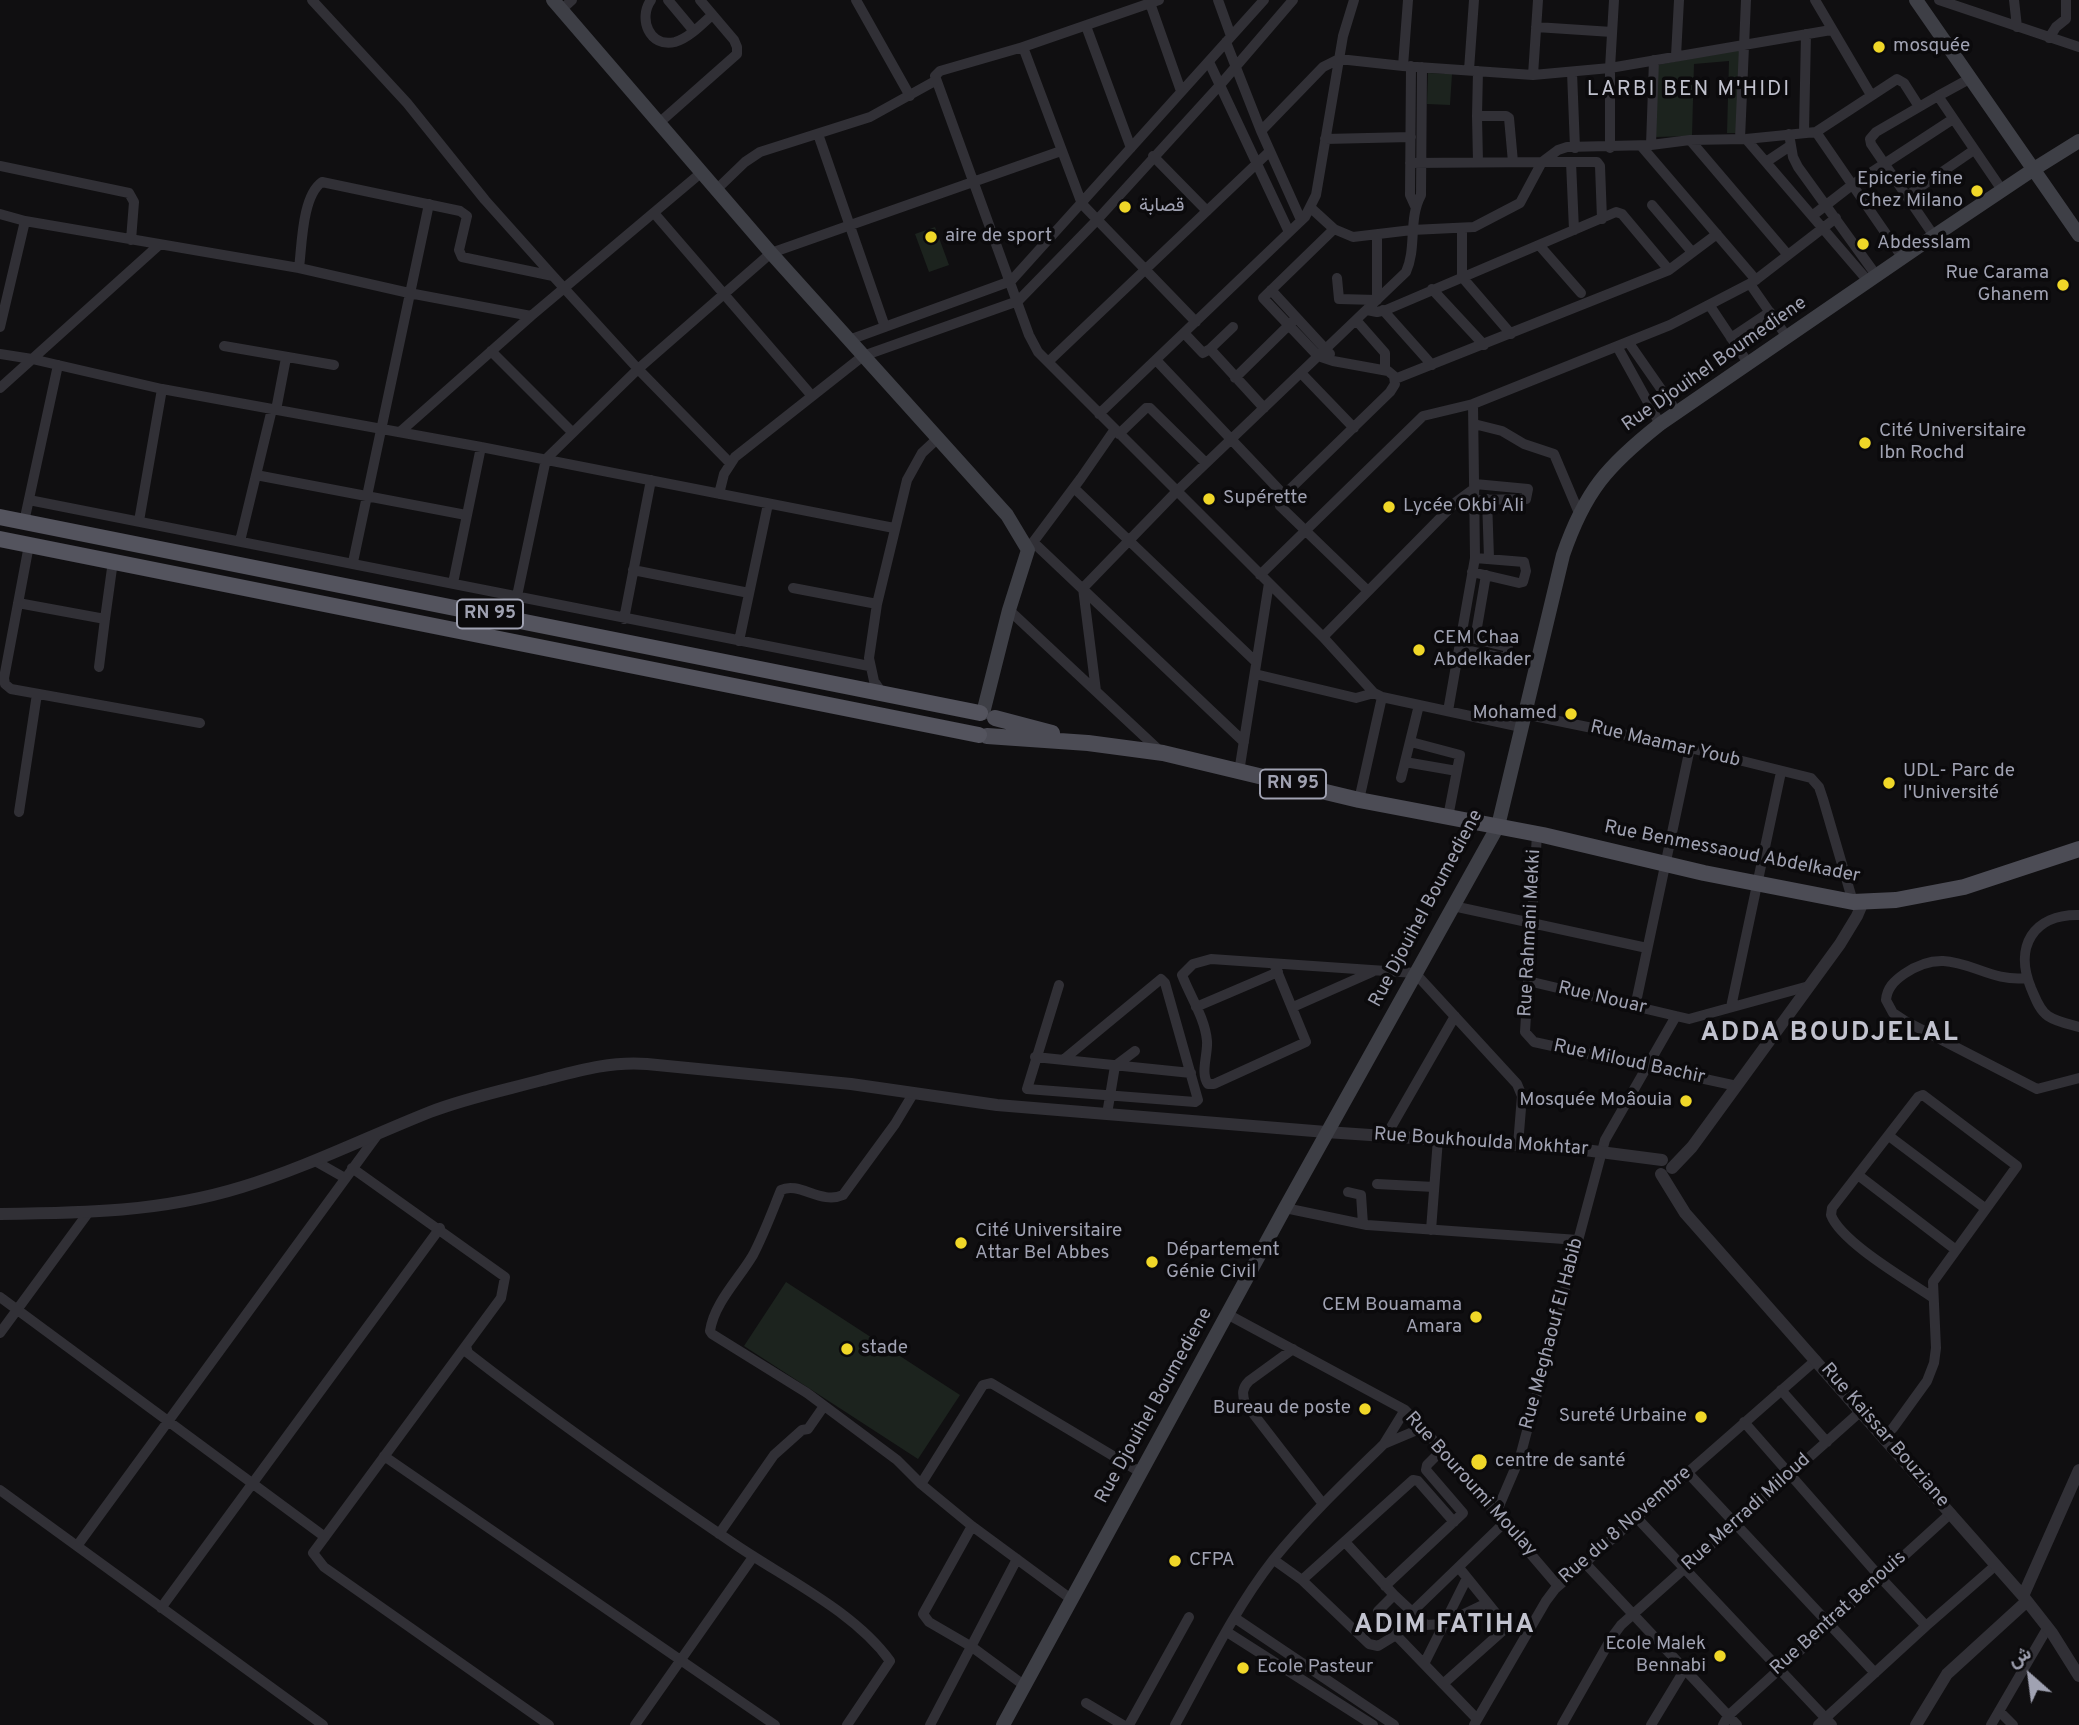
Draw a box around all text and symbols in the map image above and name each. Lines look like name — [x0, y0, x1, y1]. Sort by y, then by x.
place label: mosquée — [1893, 36, 1970, 58]
marker: mosquée — [1871, 39, 1887, 55]
district label: LARBI BEN M'HIDI — [1589, 78, 1789, 104]
place label: Epicerie fine Chez Milano — [1857, 169, 1963, 213]
marker: Epicerie fine Chez Milano — [1969, 183, 1985, 199]
place label: قصابة — [1139, 196, 1184, 218]
marker: قصابة — [1117, 199, 1133, 215]
place label: aire de sport — [945, 226, 1052, 248]
marker: aire de sport — [923, 229, 939, 245]
place label: Abdesslam — [1877, 233, 1971, 255]
marker: Abdesslam — [1855, 236, 1871, 252]
place label: Rue Carama Ghanem — [1945, 263, 2049, 307]
marker: Rue Carama Ghanem — [2055, 277, 2071, 293]
street label: Rue Djouihel Boumediene — [1618, 292, 1812, 438]
place label: Cité Universitaire Ibn Rochd — [1879, 421, 2026, 465]
marker: Cité Universitaire Ibn Rochd — [1857, 435, 1873, 451]
place label: Supérette — [1223, 488, 1308, 510]
marker: Supérette — [1201, 491, 1217, 507]
place label: Lycée Okbi Ali — [1403, 496, 1524, 518]
marker: Lycée Okbi Ali — [1381, 499, 1397, 515]
road number: RN 95 — [457, 600, 523, 628]
place label: CEM Chaa Abdelkader — [1433, 628, 1531, 672]
marker: CEM Chaa Abdelkader — [1411, 642, 1427, 658]
place label: Mohamed — [1472, 703, 1557, 725]
marker: Mohamed — [1563, 706, 1579, 722]
street label: Rue Maamar Youb — [1588, 717, 1742, 773]
place label: UDL- Parc de l'Université — [1903, 761, 2015, 805]
road number: RN 95 — [1260, 770, 1326, 798]
marker: UDL- Parc de l'Université — [1881, 775, 1897, 791]
street label: Rue Djouihel Boumediene — [1365, 806, 1489, 1012]
street label: Rue Benmessaoud Abdelkader — [1602, 817, 1862, 889]
street label: Rue Rahmani Mekki — [1515, 849, 1547, 1017]
street label: Rue Nouar — [1555, 978, 1649, 1020]
district label: ADDA BOUDJELAL — [1702, 1019, 1958, 1051]
street label: Rue Miloud Bachir — [1551, 1036, 1707, 1090]
place label: Mosquée Moâouia — [1519, 1090, 1672, 1112]
marker: Mosquée Moâouia — [1678, 1093, 1694, 1109]
street label: Rue Boukhoulda Mokhtar — [1373, 1124, 1589, 1162]
place label: Cité Universitaire Attar Bel Abbes — [975, 1221, 1122, 1265]
marker: Cité Universitaire Attar Bel Abbes — [953, 1235, 969, 1251]
street label: Rue Meghaouf El Habib — [1516, 1236, 1590, 1432]
place label: Département Génie Civil — [1166, 1240, 1280, 1284]
marker: Département Génie Civil — [1144, 1254, 1160, 1270]
place label: CEM Bouamama Amara — [1322, 1295, 1462, 1339]
street label: Rue Djouihel Boumediene — [1092, 1304, 1218, 1508]
marker: CEM Bouamama Amara — [1468, 1309, 1484, 1325]
place label: stade — [861, 1338, 908, 1360]
marker: stade — [839, 1341, 855, 1357]
street label: Rue Kaissar Bouziane — [1815, 1359, 1953, 1513]
place label: Bureau de poste — [1213, 1398, 1351, 1420]
marker: Bureau de poste — [1357, 1401, 1373, 1417]
place label: Sureté Urbaine — [1559, 1406, 1687, 1428]
street label: Rue Bouroumi Moulay — [1399, 1408, 1541, 1562]
marker: Sureté Urbaine — [1693, 1409, 1709, 1425]
street label: Rue Merradi Miloud — [1678, 1449, 1816, 1577]
place label: centre de santé — [1495, 1451, 1625, 1473]
marker: centre de santé — [1469, 1452, 1489, 1472]
street label: Rue du 8 Novembre — [1555, 1462, 1697, 1590]
street label: Rue Bentrat Benouis — [1766, 1547, 1912, 1681]
place label: CFPA — [1189, 1550, 1235, 1572]
marker: CFPA — [1167, 1553, 1183, 1569]
district label: ADIM FATIHA — [1355, 1611, 1535, 1643]
place label: Ecole Malek Bennabi — [1605, 1634, 1706, 1678]
north arrow — [1995, 1641, 2065, 1711]
text: ش — [2004, 1642, 2036, 1673]
marker: Ecole Malek Bennabi — [1712, 1648, 1728, 1664]
place label: Ecole Pasteur — [1257, 1657, 1373, 1679]
marker: Ecole Pasteur — [1235, 1660, 1251, 1676]

